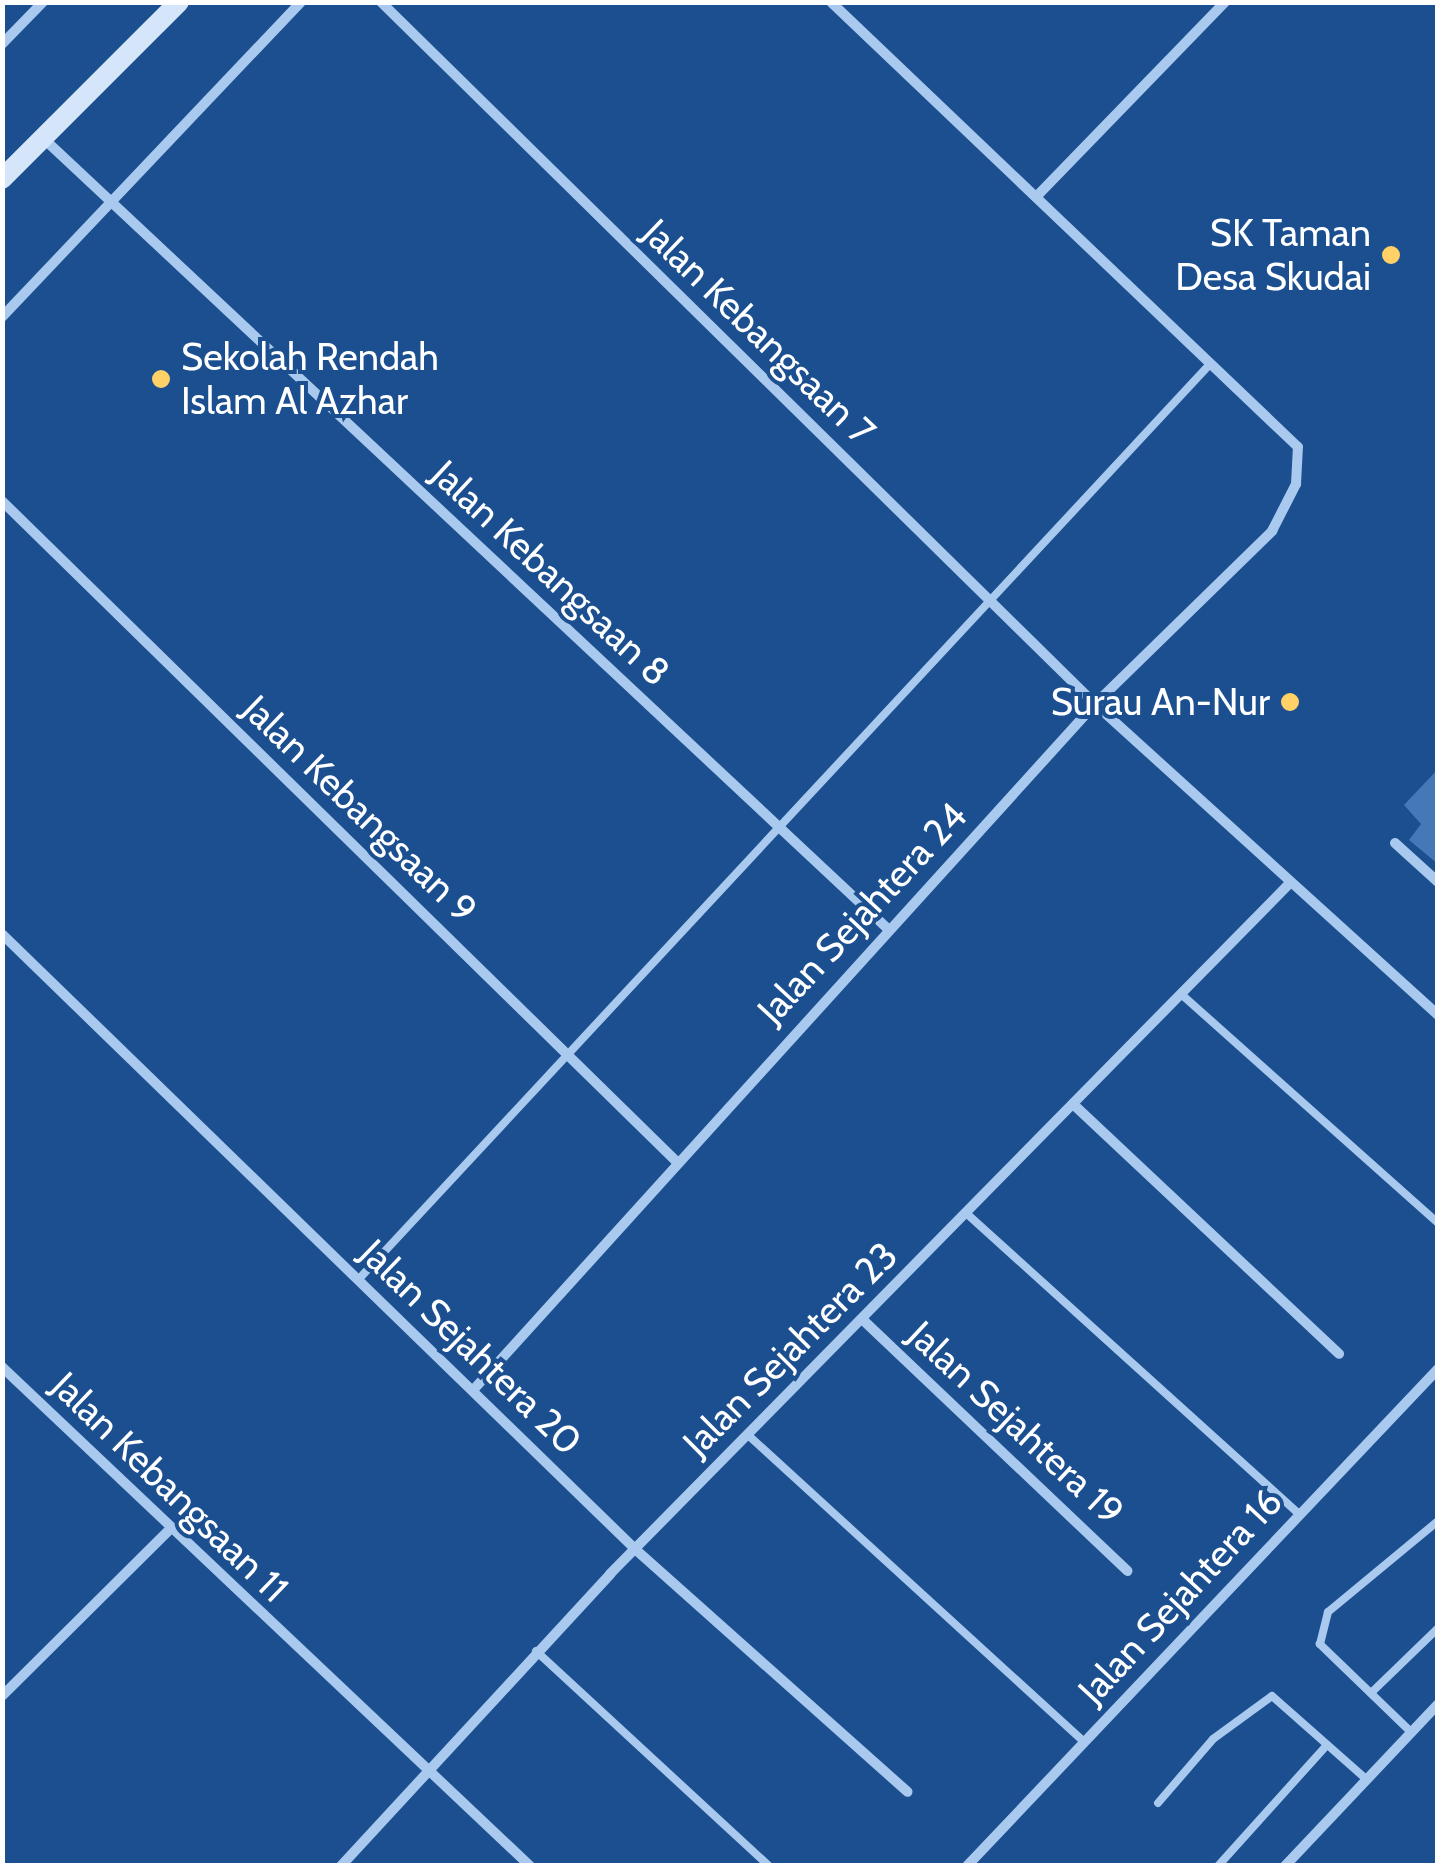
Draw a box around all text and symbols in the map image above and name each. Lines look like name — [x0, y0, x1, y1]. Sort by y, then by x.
street label: Jalan Kebangsaan 7 — [634, 210, 884, 454]
place label: SK Taman Desa Skudai — [1175, 210, 1371, 300]
marker: SK Taman Desa Skudai — [1380, 244, 1402, 266]
place label: Sekolah Rendah Islam Al Azhar — [181, 334, 439, 424]
marker: Sekolah Rendah Islam Al Azhar — [150, 368, 172, 390]
street label: Jalan Kebangsaan 8 — [423, 451, 679, 695]
place label: Surau An-Nur — [1051, 679, 1270, 725]
street label: Jalan Kebangsaan 9 — [234, 686, 486, 932]
marker: Surau An-Nur — [1279, 691, 1301, 713]
street label: Jalan Sejahtera 24 — [748, 793, 976, 1033]
street label: Jalan Sejahtera 20 — [351, 1230, 591, 1464]
street label: Jalan Sejahtera 23 — [674, 1233, 906, 1465]
street label: Jalan Sejahtera 19 — [899, 1312, 1133, 1534]
street label: Jalan Kebangsaan 11 — [42, 1363, 298, 1611]
street label: Jalan Sejahtera 16 — [1069, 1479, 1291, 1713]

